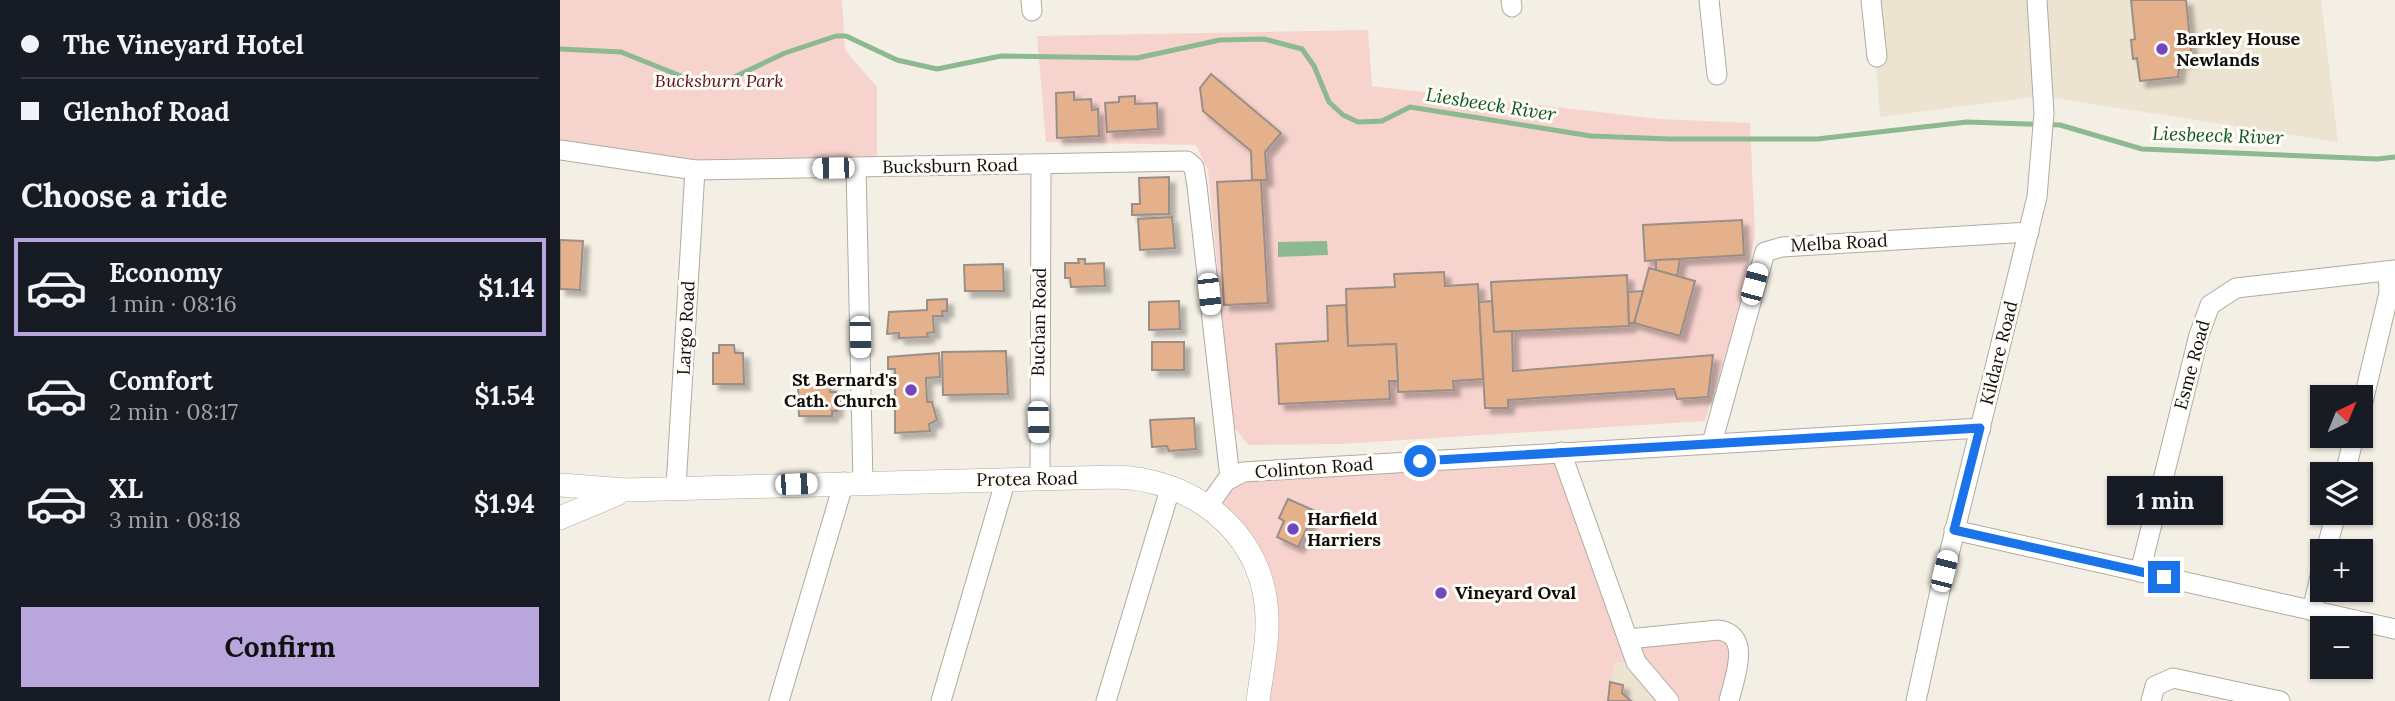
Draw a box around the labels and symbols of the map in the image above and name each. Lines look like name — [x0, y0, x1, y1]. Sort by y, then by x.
place label: Barkley House Newlands — [2176, 27, 2300, 71]
marker: Barkley House Newlands — [2154, 41, 2170, 57]
park label: Bucksburn Park — [654, 69, 784, 92]
water label: Liesbeeck River — [1424, 82, 1558, 126]
water label: Liesbeeck River — [2152, 121, 2285, 149]
street label: Bucksburn Road — [882, 153, 1018, 178]
car — [812, 157, 855, 179]
street label: Melba Road — [1790, 228, 1888, 257]
car — [1739, 261, 1770, 307]
street label: Buchan Road — [1026, 267, 1051, 377]
car — [1197, 272, 1222, 316]
street label: Largo Road — [672, 280, 699, 376]
street label: Kildare Road — [1975, 298, 2023, 407]
car — [850, 316, 871, 358]
street label: Esme Road — [2169, 317, 2215, 412]
place label: St Bernard's Cath. Church — [784, 368, 897, 412]
marker: St Bernard's Cath. Church — [903, 382, 919, 398]
north arrow — [2310, 385, 2373, 448]
car — [1027, 401, 1050, 443]
route start — [1404, 445, 1436, 477]
street label: Colinton Road — [1254, 452, 1374, 483]
street label: Protea Road — [976, 466, 1078, 491]
car — [775, 473, 818, 495]
callout: 1 min — [2106, 476, 2222, 524]
place label: Harfield Harriers — [1307, 507, 1381, 551]
marker: Harfield Harriers — [1285, 521, 1301, 537]
car — [1929, 548, 1960, 594]
route end — [2148, 561, 2180, 593]
place label: Vineyard Oval — [1455, 581, 1576, 604]
marker: Vineyard Oval — [1433, 585, 1449, 601]

